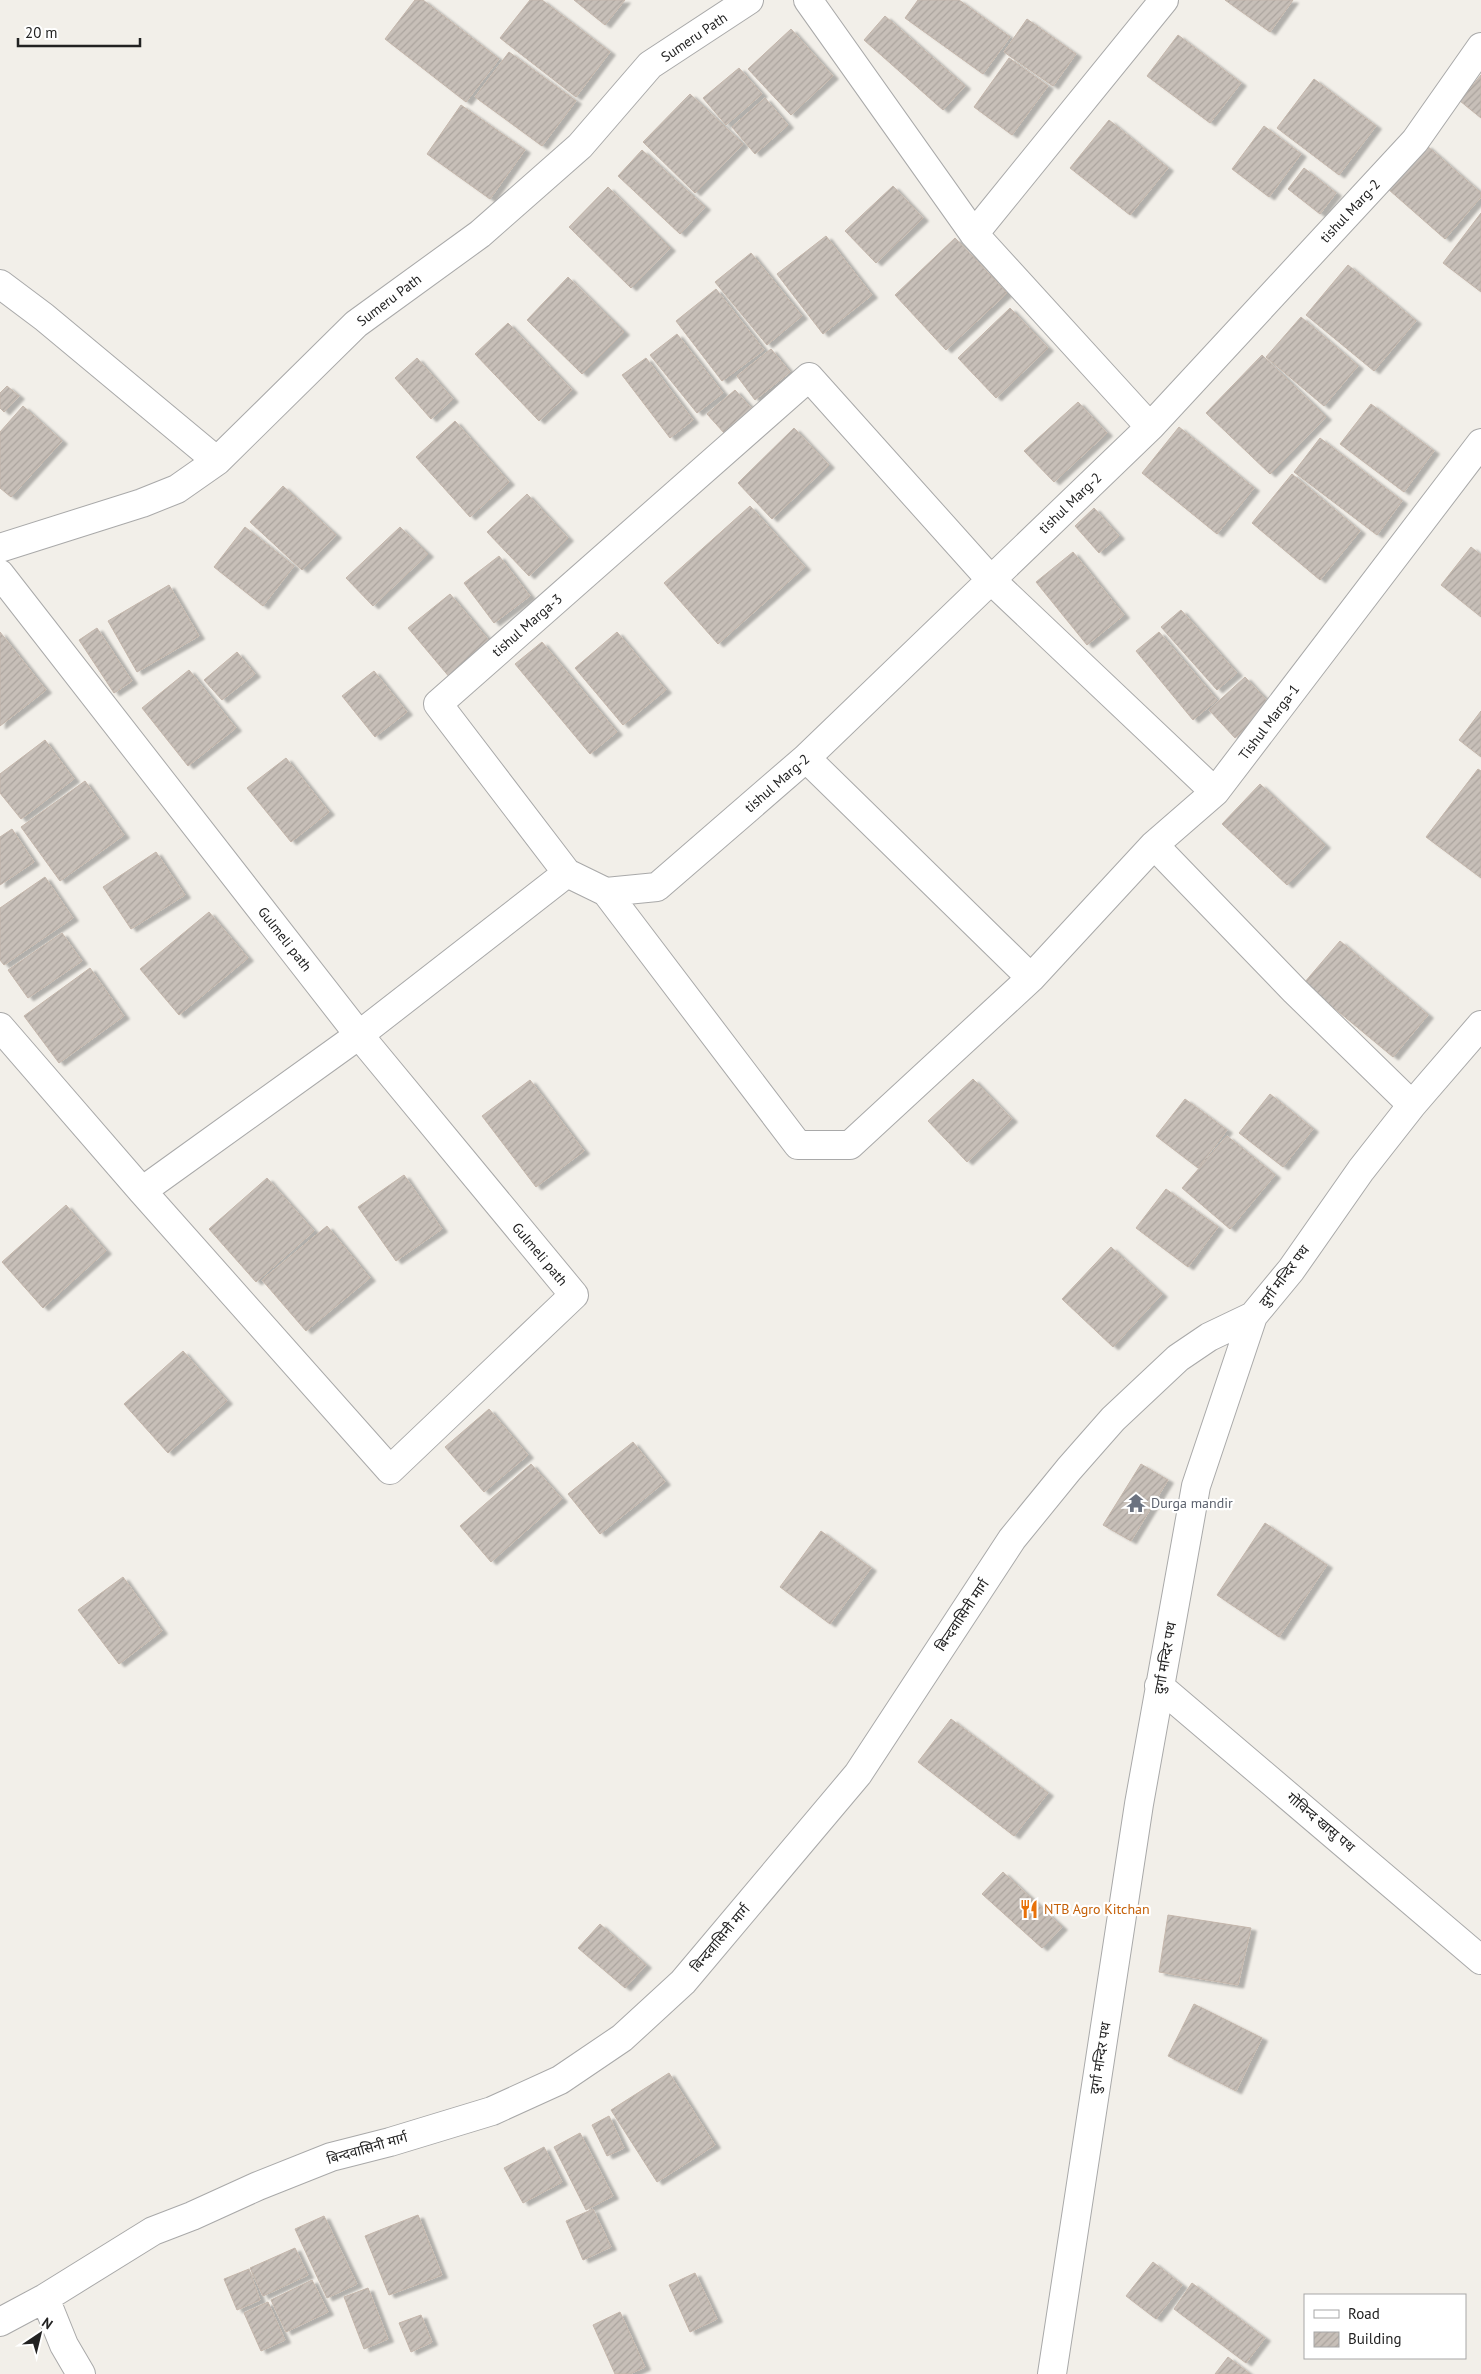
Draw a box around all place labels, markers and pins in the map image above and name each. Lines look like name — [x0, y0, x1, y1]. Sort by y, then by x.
temple icon: Durga mandir — [1125, 1492, 1147, 1514]
place label: Durga mandir — [1151, 1494, 1233, 1512]
restaurant icon: NTB Agro Kitchan — [1018, 1898, 1040, 1920]
place label: NTB Agro Kitchan — [1044, 1900, 1150, 1918]

